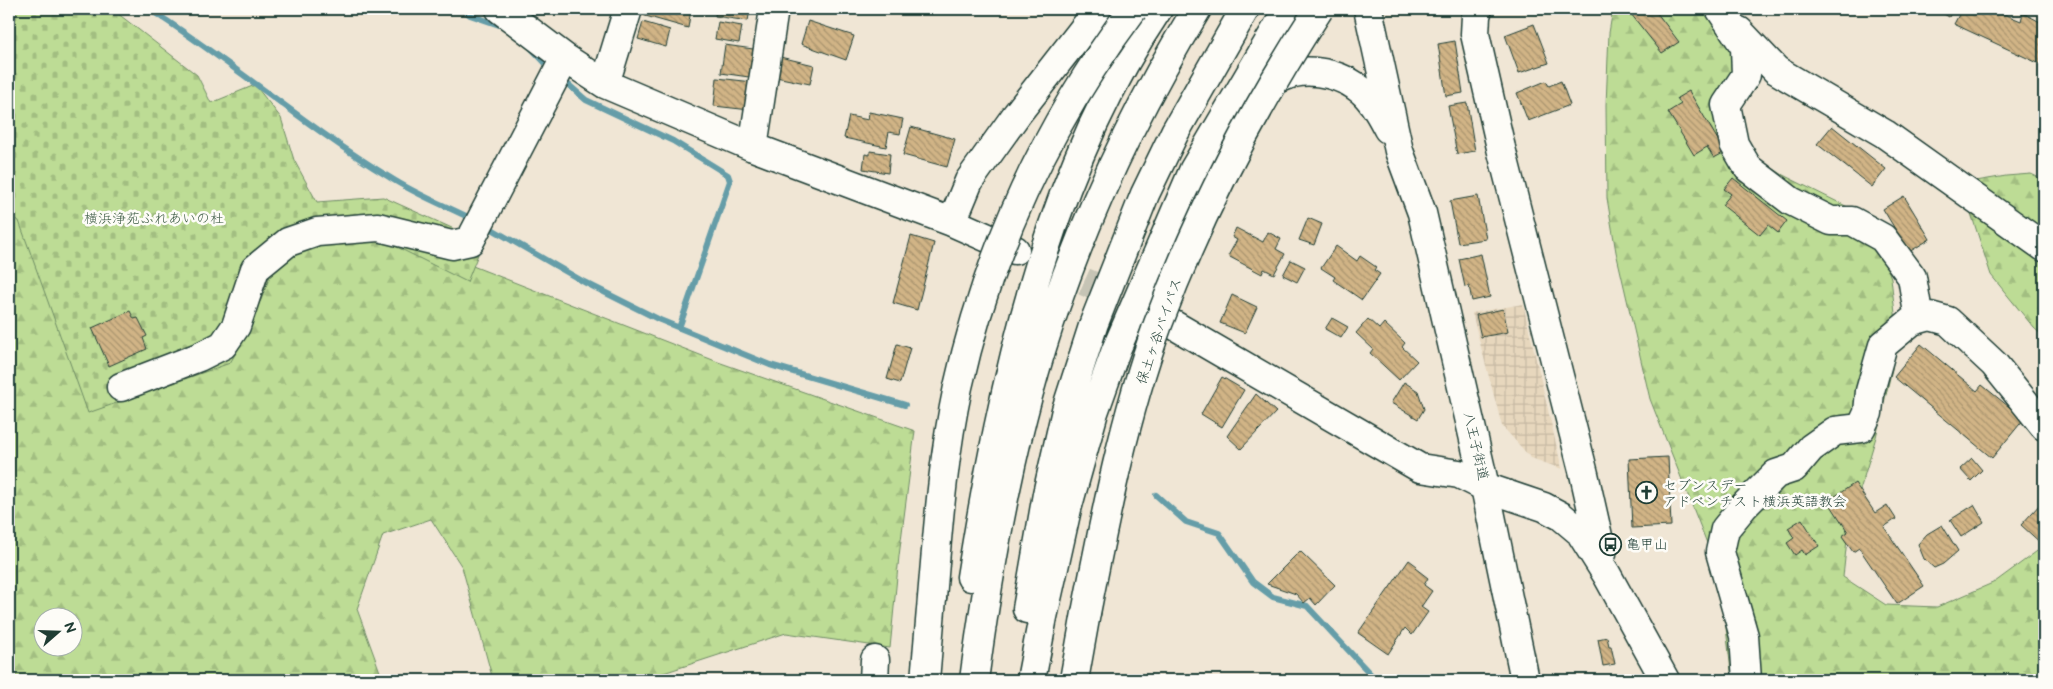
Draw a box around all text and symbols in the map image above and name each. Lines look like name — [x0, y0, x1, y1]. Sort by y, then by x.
park label: 横浜浄苑ふれあいの杜 — [84, 210, 224, 227]
street label: 保土ヶ谷バイパス — [1133, 275, 1185, 387]
street label: 八王子街道 — [1460, 410, 1492, 482]
place label: セブンスデー アドベンチスト横浜英語教会 — [1663, 477, 1846, 510]
church icon: セブンスデー アドベンチスト横浜英語教会 — [1635, 481, 1659, 505]
bus stop icon: 亀甲山 — [1598, 532, 1622, 556]
place label: 亀甲山 — [1626, 536, 1668, 553]
north arrow — [32, 606, 82, 656]
text: N — [60, 620, 80, 636]

